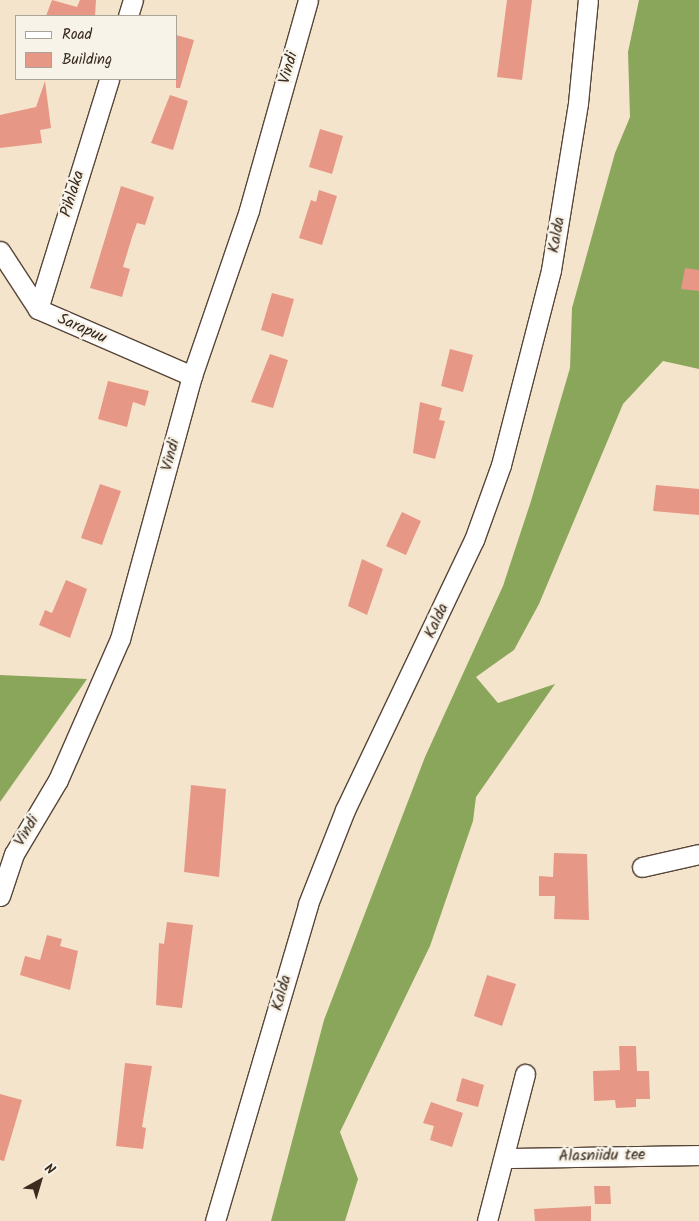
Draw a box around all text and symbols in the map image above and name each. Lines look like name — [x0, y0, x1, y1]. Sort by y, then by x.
legend — [15, 15, 178, 80]
text: Road — [62, 23, 92, 47]
text: Building — [62, 48, 112, 72]
street label: Vindi — [275, 50, 303, 86]
street label: Pihlaka — [57, 168, 89, 220]
street label: Kalda — [544, 215, 570, 255]
street label: Sarapuu — [54, 310, 110, 348]
street label: Vindi — [158, 437, 184, 473]
street label: Kalda — [421, 600, 453, 642]
street label: Vindi — [10, 812, 44, 850]
street label: Kalda — [268, 973, 296, 1013]
street label: Alasniidu tee — [558, 1146, 646, 1166]
north arrow — [15, 1156, 65, 1206]
text: N — [39, 1158, 60, 1181]

